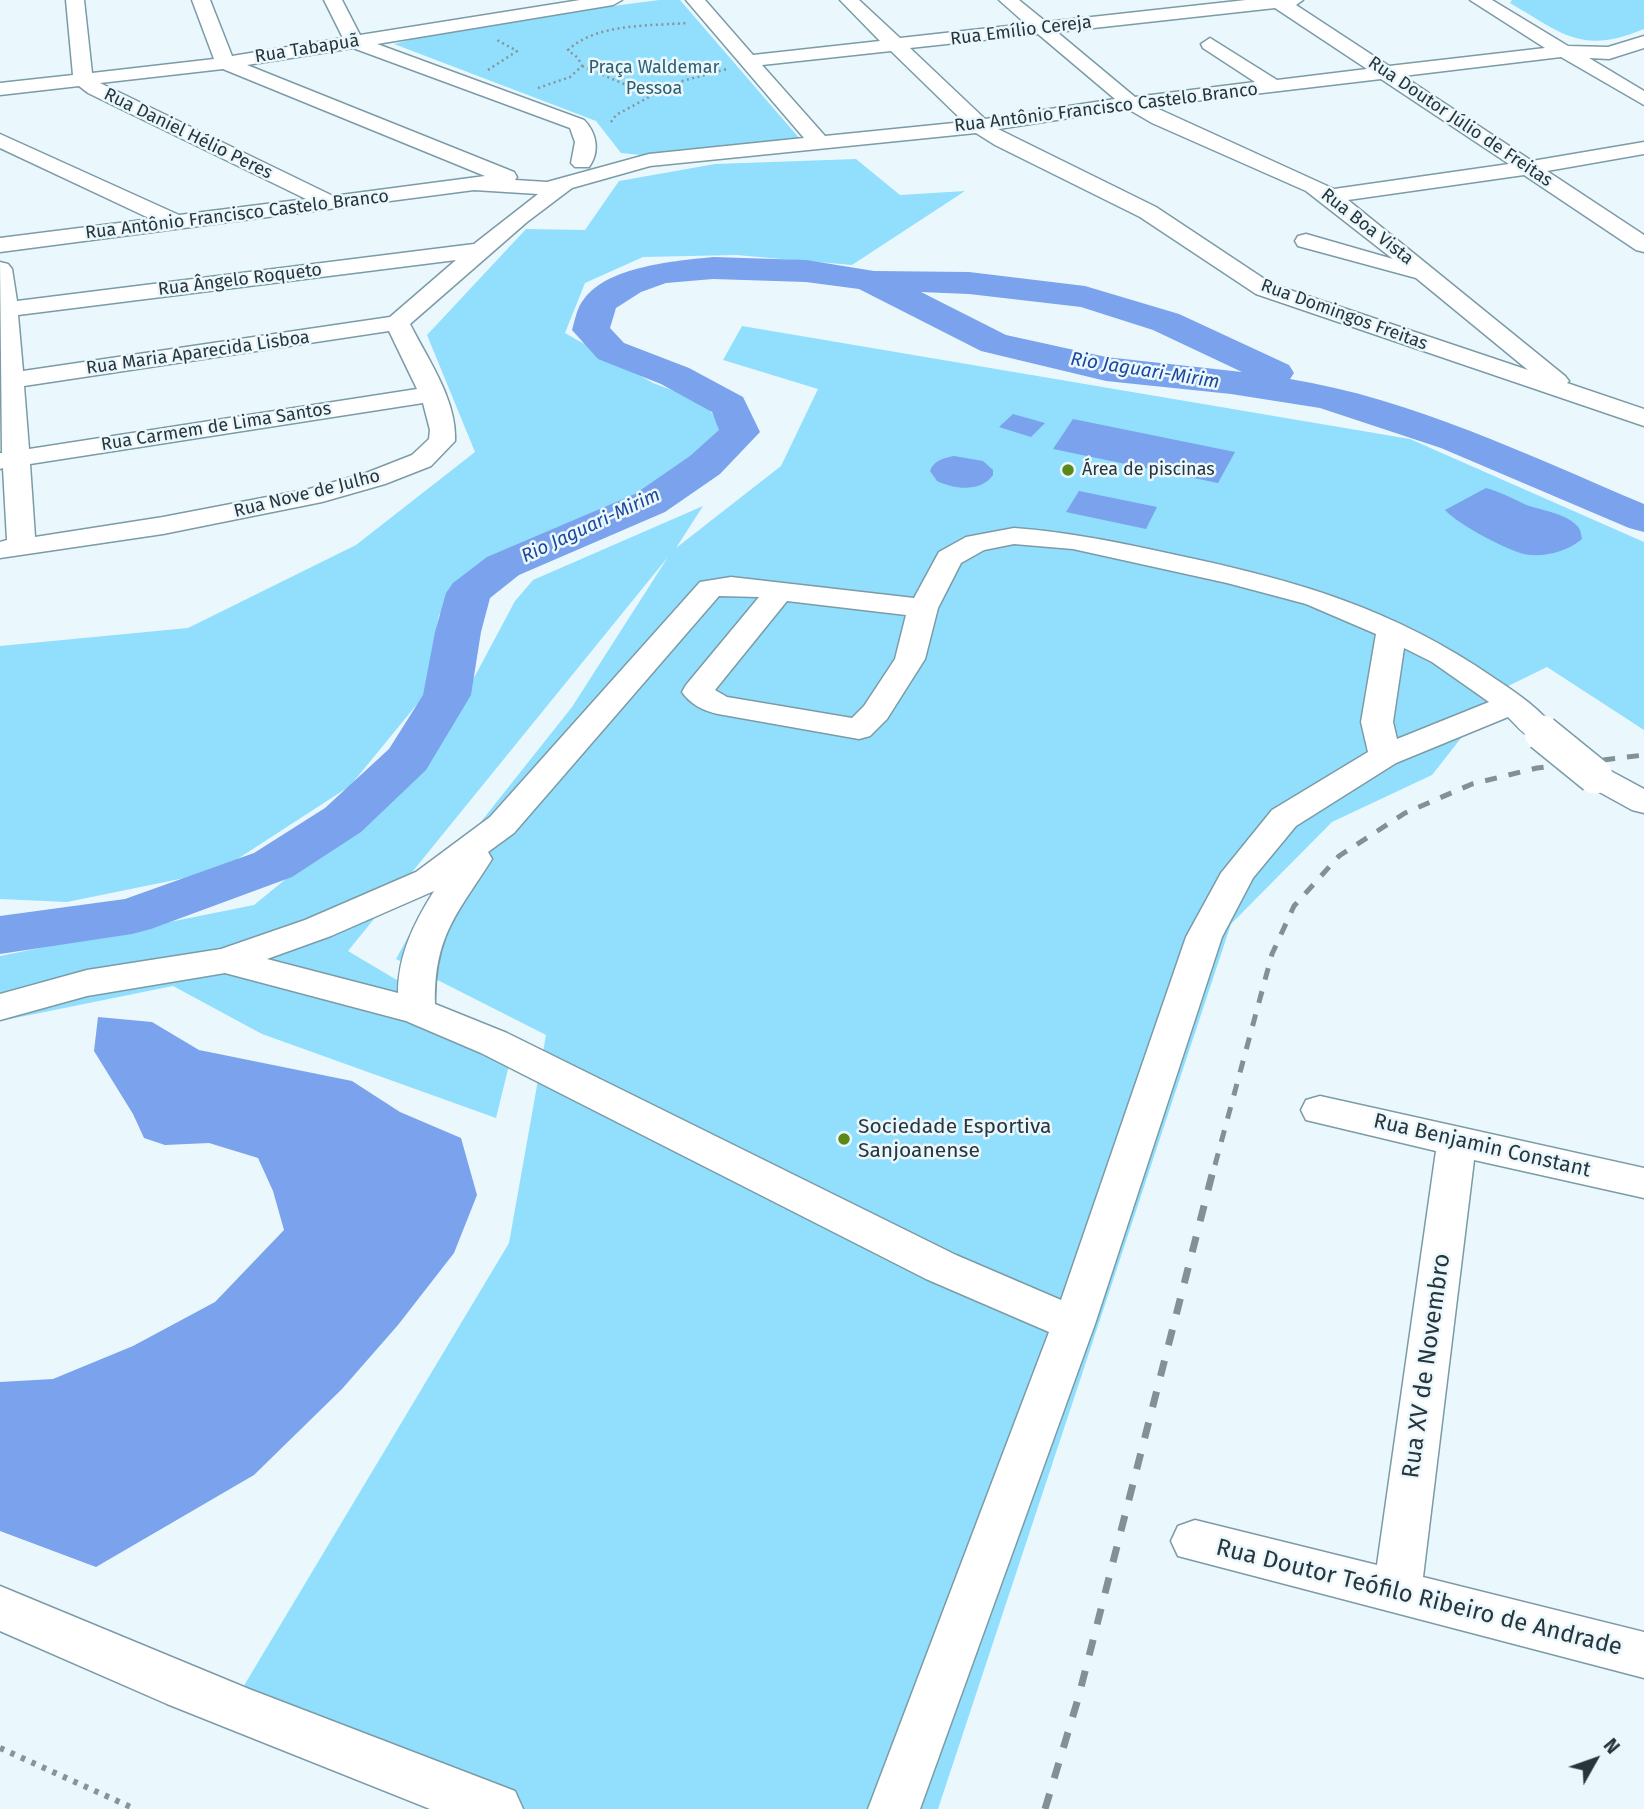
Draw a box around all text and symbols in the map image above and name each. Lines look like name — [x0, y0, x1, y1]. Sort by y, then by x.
street label: Rua Emílio Cereja — [949, 12, 1093, 50]
street label: Rua Tabapuã — [253, 30, 361, 68]
street label: Rua Doutor Júlio de Freitas — [1364, 52, 1556, 192]
park label: Praça Waldemar Pessoa — [588, 57, 720, 100]
street label: Rua Antônio Francisco Castelo Branco — [953, 79, 1259, 137]
street label: Rua Daniel Hélio Peres — [100, 84, 276, 184]
street label: Rua Boa Vista — [1316, 184, 1418, 270]
street label: Rua Antônio Francisco Castelo Branco — [84, 186, 390, 244]
street label: Rua Ângelo Roqueto — [157, 259, 323, 301]
street label: Rua Domingos Freitas — [1258, 275, 1430, 355]
street label: Rua Maria Aparecida Lisboa — [85, 327, 311, 379]
water label: Rio Jaguari-Mirim — [1069, 348, 1221, 394]
street label: Rua Carmem de Lima Santos — [99, 398, 333, 456]
place label: Área de piscinas — [1082, 459, 1215, 481]
marker: Área de piscinas — [1060, 462, 1076, 478]
street label: Rua Nove de Julho — [232, 465, 382, 523]
water label: Rio Jaguari-Mirim — [518, 484, 664, 568]
street label: Rua Benjamin Constant — [1371, 1109, 1593, 1183]
place label: Sociedade Esportiva Sanjoanense — [858, 1114, 1051, 1164]
marker: Sociedade Esportiva Sanjoanense — [836, 1131, 852, 1147]
street label: Rua XV de Novembro — [1397, 1252, 1457, 1480]
street label: Rua Doutor Teófilo Ribeiro de Andrade — [1213, 1533, 1625, 1663]
north arrow — [1560, 1725, 1630, 1795]
text: N — [1599, 1734, 1624, 1758]

